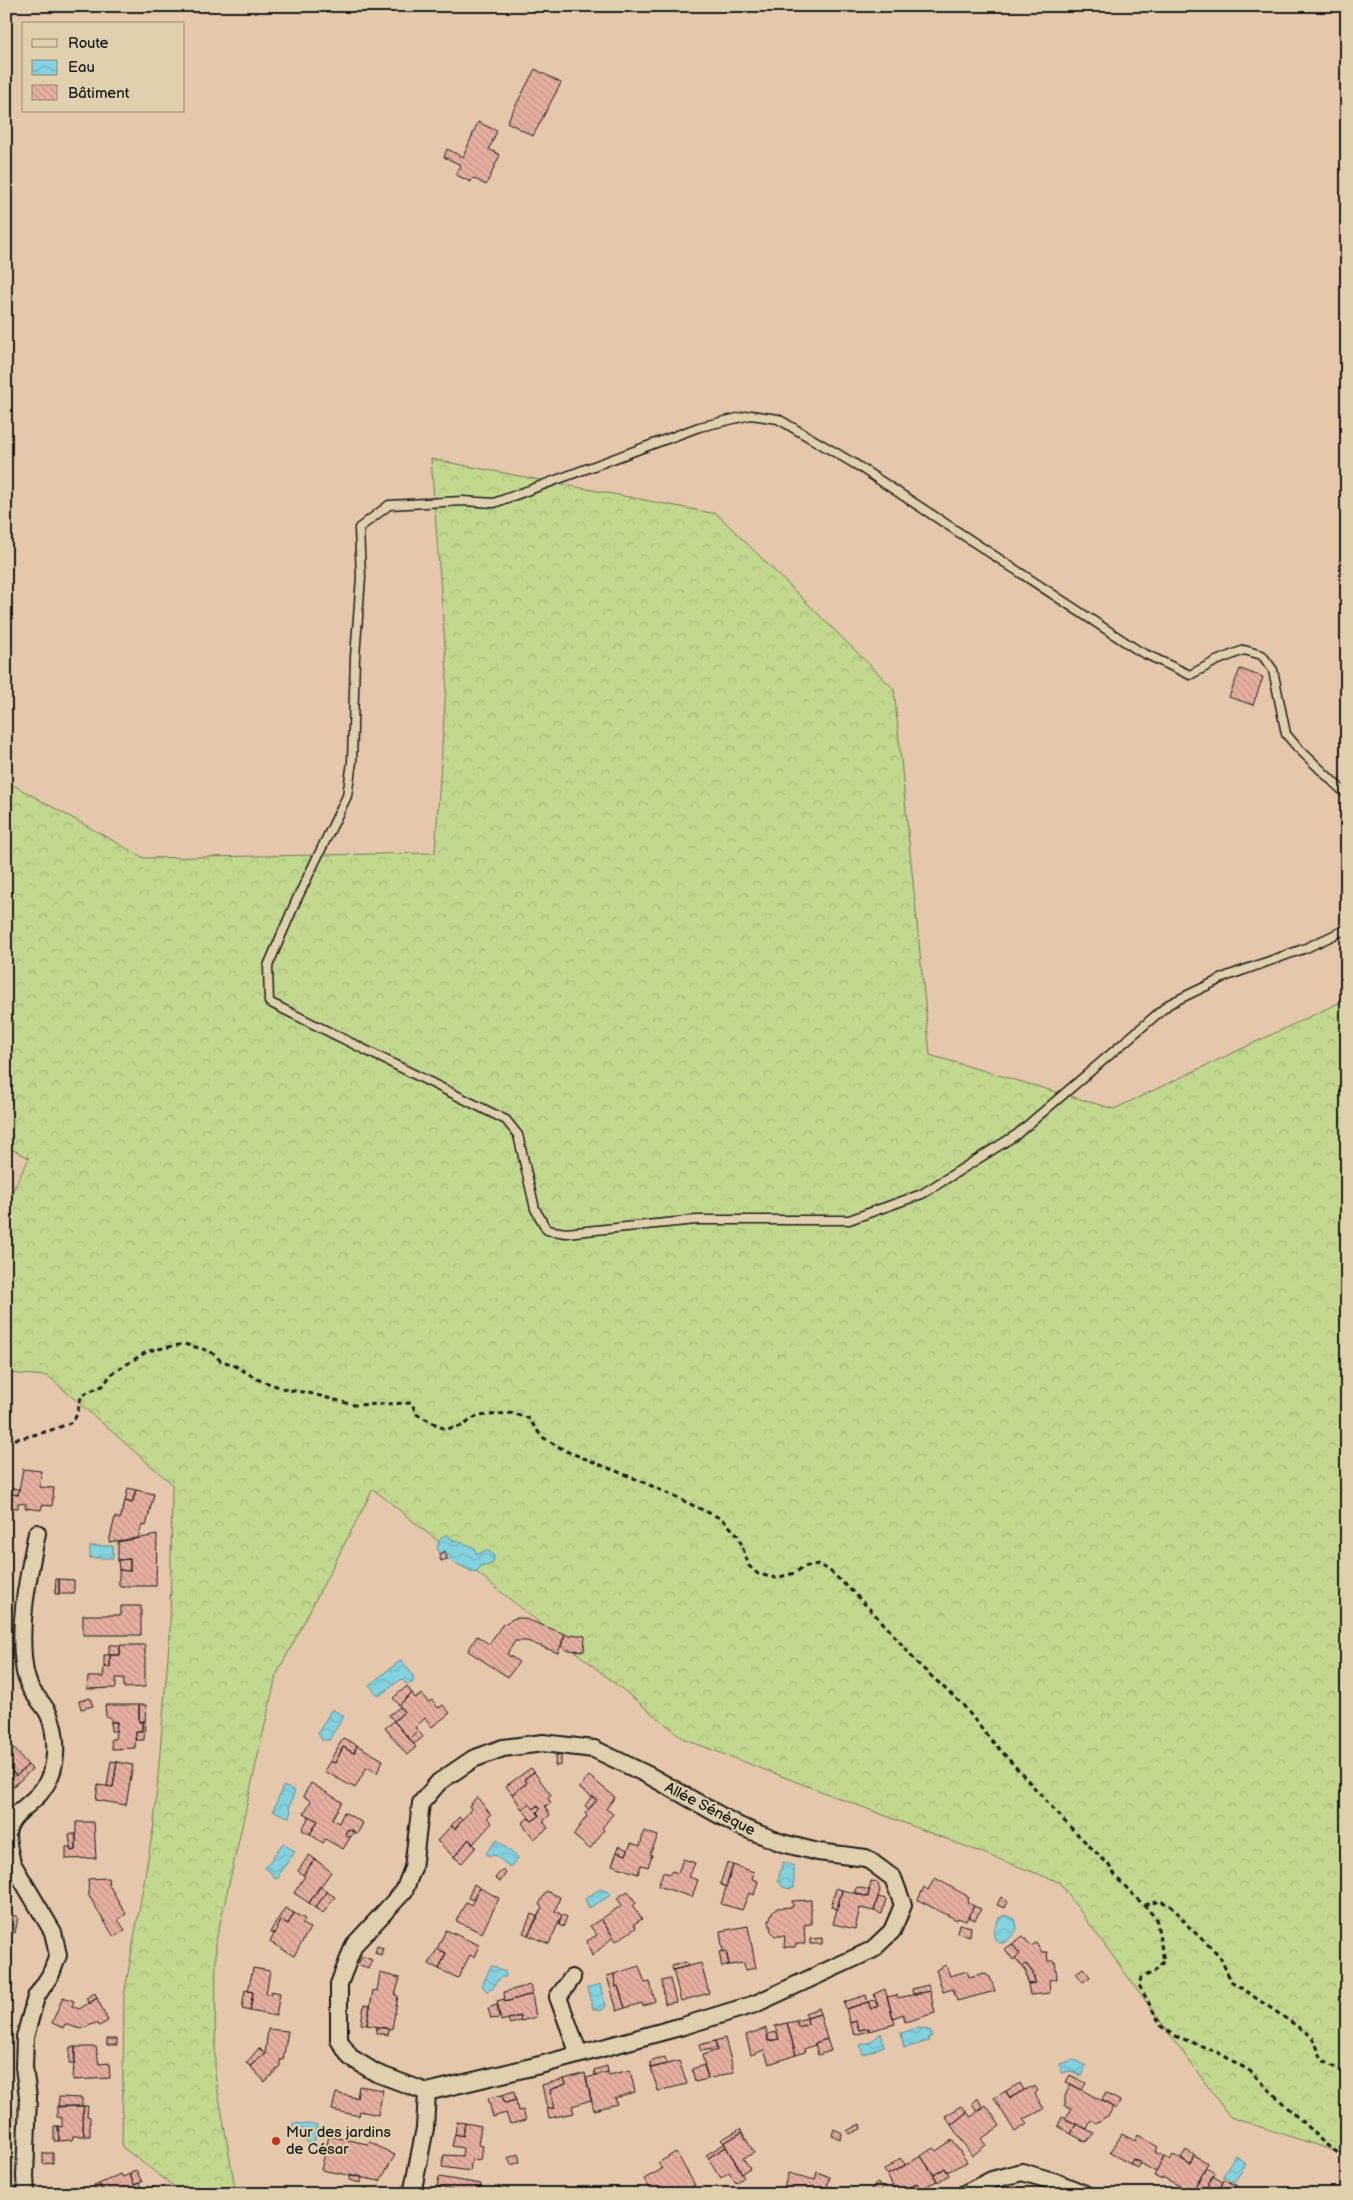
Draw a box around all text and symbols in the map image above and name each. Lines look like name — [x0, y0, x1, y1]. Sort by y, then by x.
legend — [22, 22, 185, 112]
text: Route — [68, 34, 109, 53]
text: Eau — [68, 58, 95, 77]
text: Bâtiment — [68, 84, 130, 103]
street label: Allée Sénèque — [662, 1778, 759, 1840]
place label: Mur des jardins de César — [286, 2123, 391, 2159]
marker: Mur des jardins de César — [270, 2135, 282, 2147]

